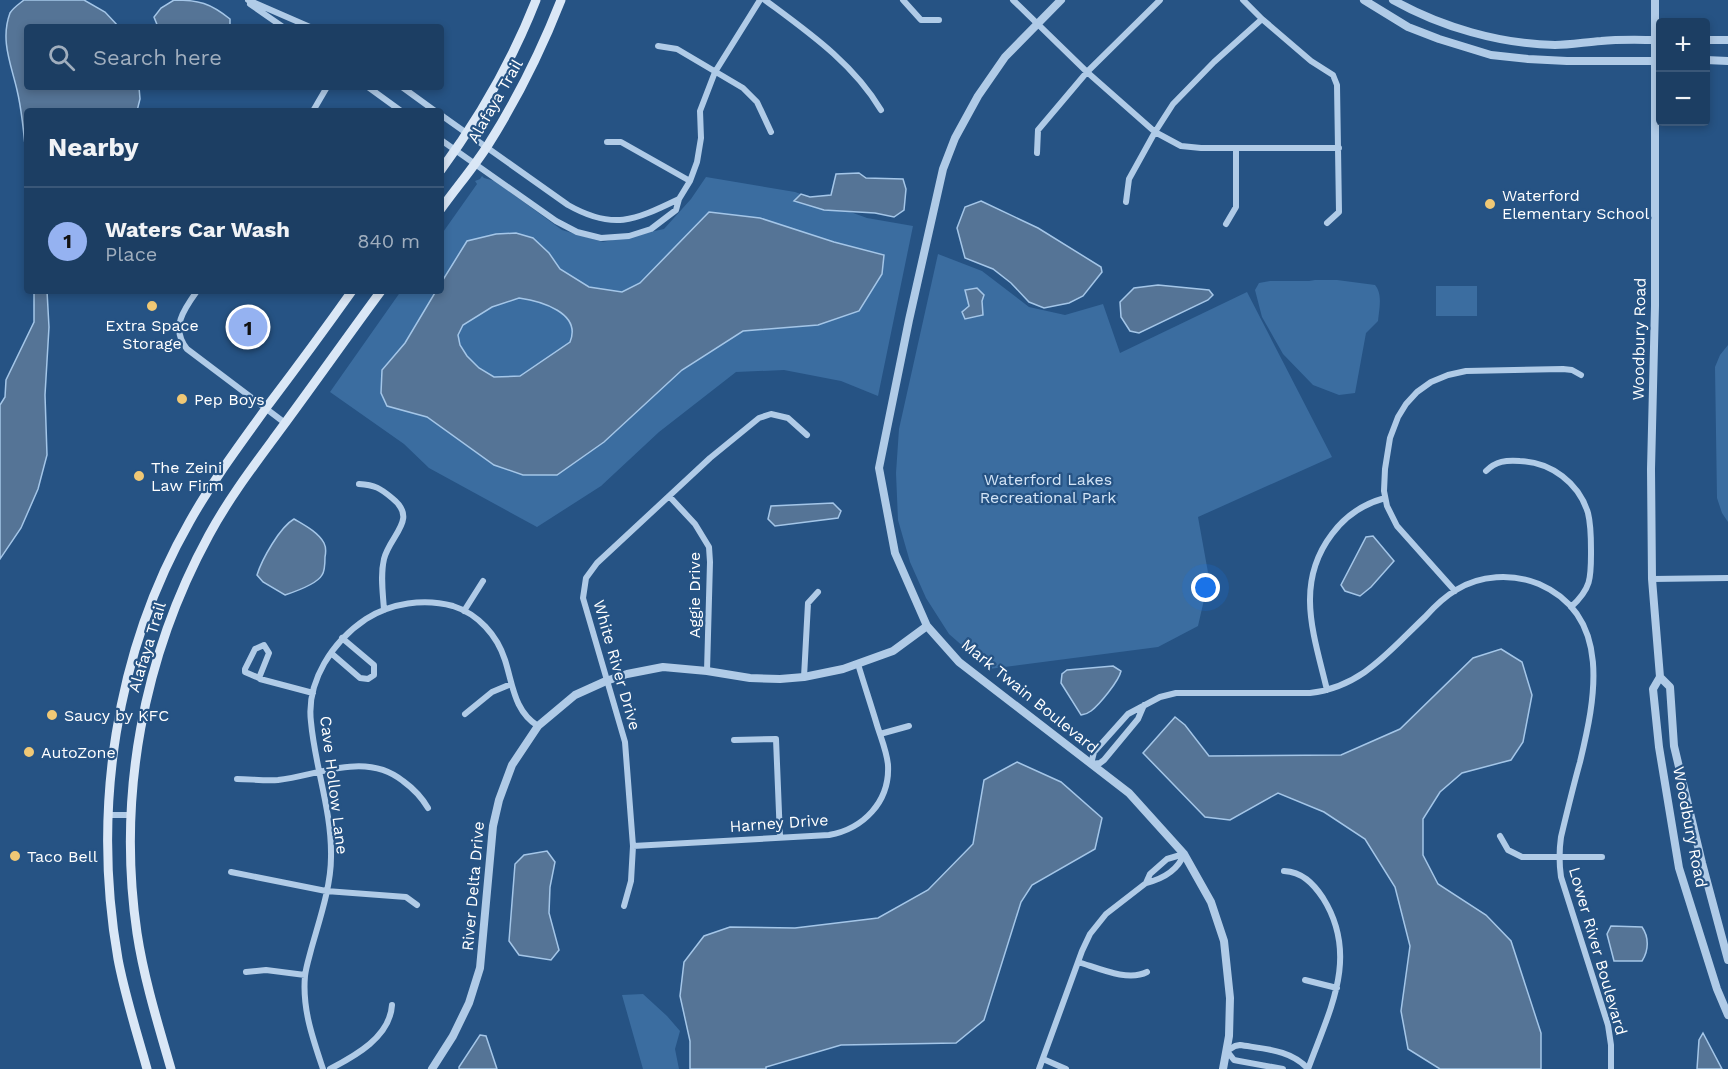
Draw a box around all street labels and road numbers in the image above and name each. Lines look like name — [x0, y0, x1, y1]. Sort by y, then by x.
street label: Alafaya Trail — [463, 56, 527, 146]
street label: Woodbury Road — [1628, 277, 1650, 401]
street label: Aggie Drive — [685, 552, 704, 638]
street label: White River Drive — [589, 598, 645, 732]
street label: Alafaya Trail — [124, 599, 170, 695]
street label: Mark Twain Boulevard — [958, 635, 1102, 757]
street label: Cave Hollow Lane — [316, 715, 352, 855]
street label: Woodbury Road — [1669, 765, 1711, 889]
street label: Harney Drive — [729, 810, 829, 836]
street label: River Delta Drive — [458, 820, 488, 952]
street label: Lower River Boulevard — [1565, 865, 1631, 1037]

